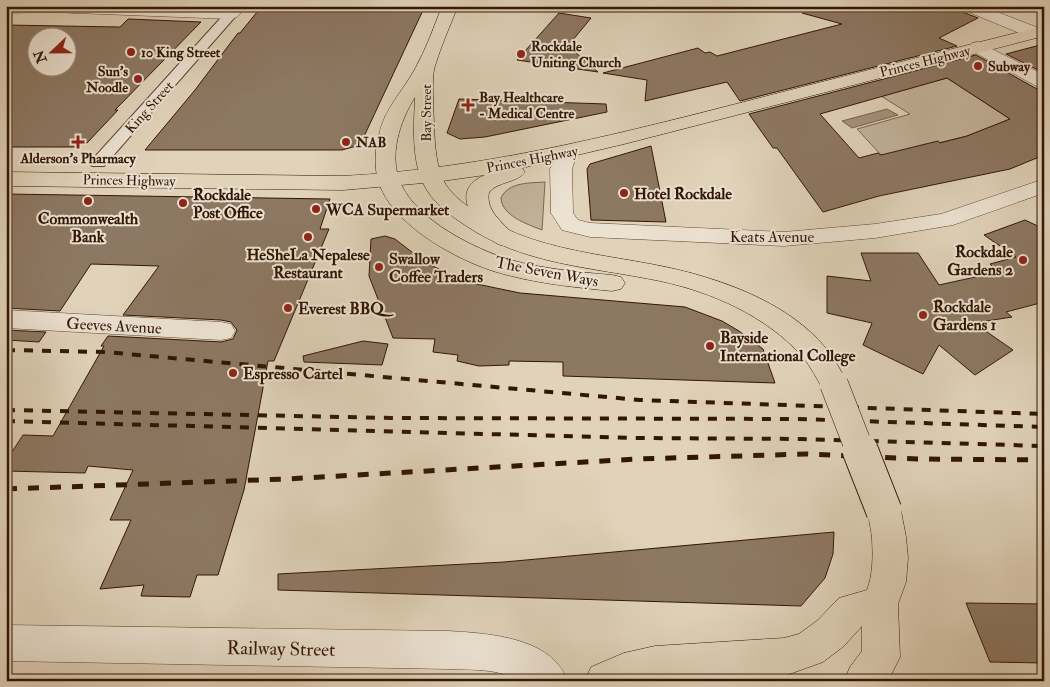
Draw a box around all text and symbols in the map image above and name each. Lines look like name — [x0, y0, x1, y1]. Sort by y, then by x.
north arrow — [28, 28, 78, 78]
place label: Rockdale Uniting Church — [531, 38, 622, 72]
street label: Princes Highway — [878, 42, 973, 82]
place label: 10 King Street — [141, 44, 221, 62]
marker: 10 King Street — [125, 46, 137, 58]
text: N — [30, 47, 51, 67]
marker: Rockdale Uniting Church — [515, 48, 527, 60]
place label: Subway — [988, 58, 1031, 76]
marker: Subway — [972, 60, 984, 72]
place label: Sun's Noodle — [85, 63, 128, 96]
marker: Sun's Noodle — [132, 73, 144, 85]
street label: King Street — [122, 77, 178, 137]
street label: Bay Street — [418, 84, 436, 142]
place label: Bay Healthcare - Medical Centre — [479, 89, 574, 122]
marker: Bay Healthcare - Medical Centre — [461, 98, 475, 112]
place label: NAB — [355, 134, 386, 151]
marker: Alderson's Pharmacy — [72, 136, 84, 148]
marker: NAB — [340, 136, 352, 148]
street label: Princes Highway — [485, 142, 580, 178]
place label: Alderson's Pharmacy — [19, 150, 136, 168]
street label: Princes Highway — [82, 171, 176, 191]
place label: Hotel Rockdale — [634, 184, 732, 204]
place label: Rockdale Post Office — [193, 185, 263, 223]
marker: Hotel Rockdale — [618, 187, 630, 199]
marker: Commonwealth Bank — [82, 195, 94, 207]
marker: Rockdale Post Office — [177, 197, 189, 209]
place label: WCA Supermarket — [325, 200, 450, 221]
marker: WCA Supermarket — [310, 203, 322, 215]
place label: Commonwealth Bank — [38, 209, 139, 247]
street label: Keats Avenue — [730, 227, 815, 247]
marker: HeSheLa Nepalese Restaurant — [302, 231, 314, 243]
place label: Rockdale Gardens 2 — [947, 242, 1013, 280]
place label: HeSheLa Nepalese Restaurant — [246, 245, 370, 283]
place label: Swallow Coffee Traders — [389, 249, 484, 287]
street label: The Seven Ways — [493, 252, 600, 292]
marker: Rockdale Gardens 2 — [1017, 254, 1029, 266]
marker: Swallow Coffee Traders — [373, 261, 385, 273]
place label: Rockdale Gardens 1 — [933, 297, 997, 335]
place label: Everest BBQ — [298, 299, 394, 319]
marker: Everest BBQ — [282, 302, 294, 314]
marker: Rockdale Gardens 1 — [917, 309, 929, 321]
street label: Geeves Avenue — [66, 314, 162, 338]
place label: Bayside International College — [720, 328, 856, 367]
marker: Bayside International College — [704, 340, 716, 352]
place label: Espresso Cartel — [243, 364, 344, 385]
marker: Espresso Cartel — [227, 367, 239, 379]
street label: Railway Street — [226, 636, 336, 662]

